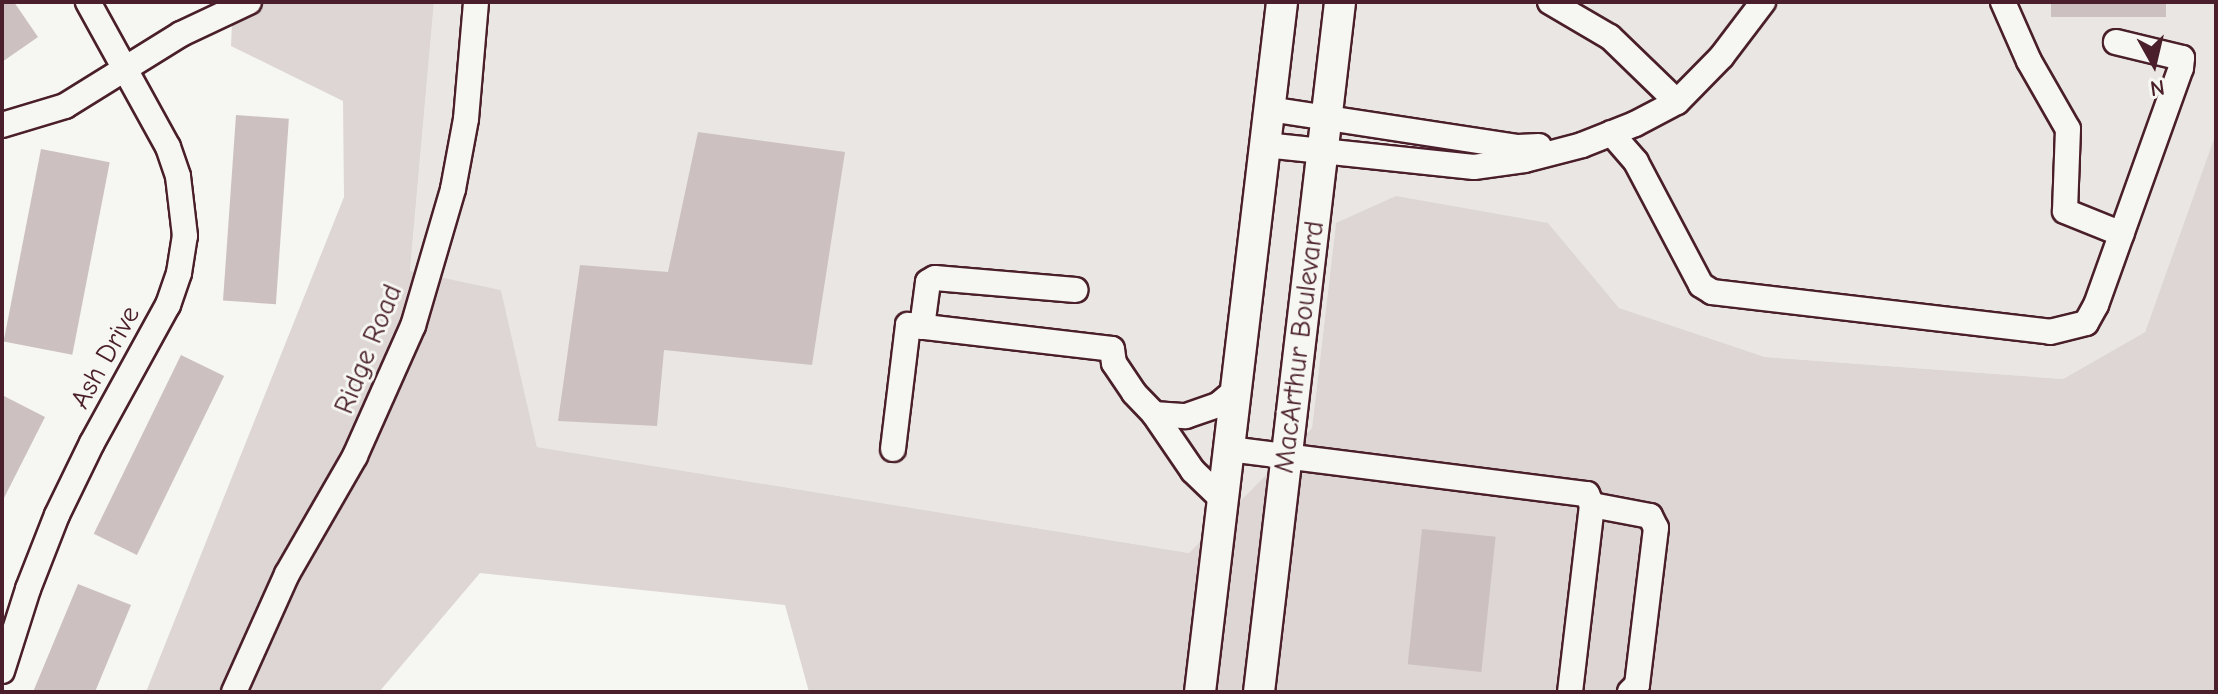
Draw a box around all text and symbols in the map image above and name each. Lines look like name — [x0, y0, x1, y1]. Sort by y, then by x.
north arrow — [2114, 24, 2194, 104]
text: N — [2148, 74, 2166, 102]
street label: MacArthur Boulevard — [1267, 219, 1331, 475]
street label: Ridge Road — [327, 279, 409, 419]
street label: Ash Drive — [63, 300, 147, 414]

